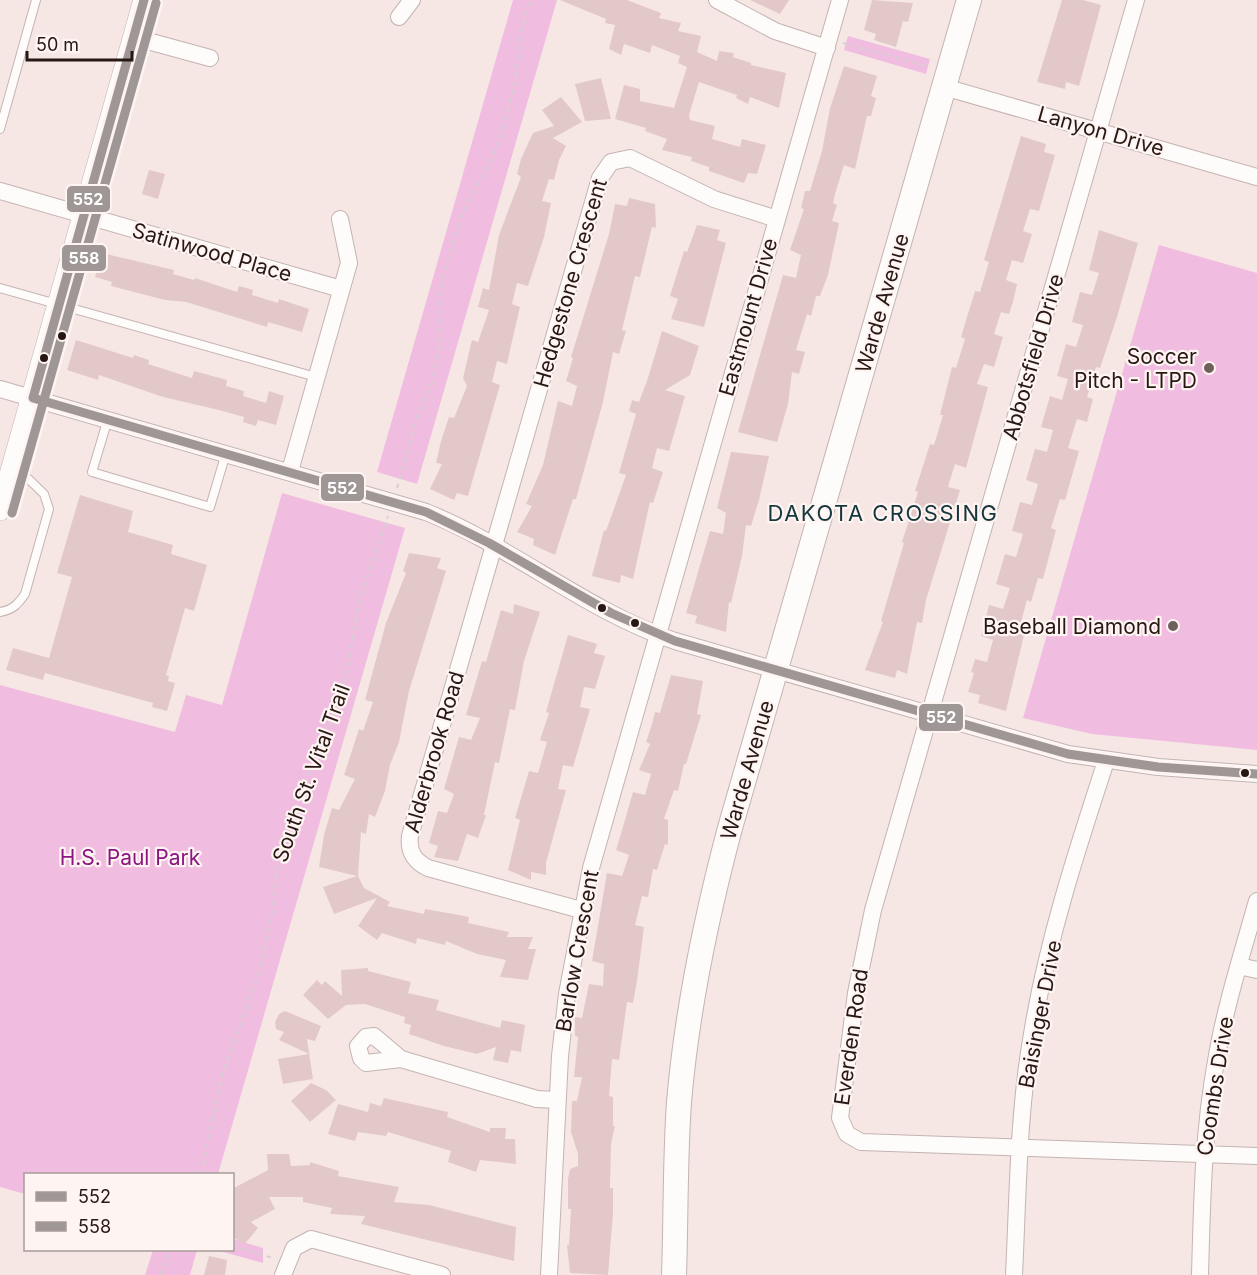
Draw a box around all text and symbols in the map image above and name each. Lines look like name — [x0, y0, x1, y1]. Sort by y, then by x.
scale bar — [27, 24, 132, 62]
text: 50 m — [36, 34, 79, 55]
street label: Lanyon Drive — [1035, 101, 1167, 161]
street label: Hedgestone Crescent — [528, 175, 612, 390]
line badge: 552 — [66, 185, 111, 213]
text: 552 — [73, 189, 103, 209]
street label: Satinwood Place — [129, 217, 295, 287]
street label: Warde Avenue — [850, 230, 914, 376]
street label: Eastmount Drive — [714, 235, 782, 399]
line badge: 558 — [61, 244, 107, 272]
text: 558 — [69, 248, 99, 268]
street label: Abbotsfield Drive — [997, 271, 1069, 443]
unlabelled marker — [56, 330, 68, 342]
place label: Soccer Pitch - LTPD — [1074, 344, 1197, 393]
unlabelled marker — [38, 352, 50, 364]
marker: Soccer Pitch - LTPD — [1202, 361, 1216, 375]
line badge: 552 — [320, 473, 365, 502]
text: 552 — [327, 478, 357, 498]
district label: DAKOTA CROSSING — [768, 500, 998, 526]
unlabelled marker — [596, 602, 608, 614]
place label: Baseball Diamond — [983, 614, 1161, 639]
unlabelled marker — [629, 617, 641, 629]
marker: Baseball Diamond — [1166, 619, 1180, 633]
street label: Alderbrook Road — [399, 668, 469, 836]
street label: South St. Vital Trail — [267, 681, 355, 865]
street label: Warde Avenue — [715, 697, 779, 843]
line badge: 552 — [918, 703, 964, 732]
text: 552 — [926, 707, 956, 727]
unlabelled marker — [1239, 767, 1251, 779]
park label: H.S. Paul Park — [60, 845, 201, 870]
street label: Barlow Crescent — [550, 868, 604, 1034]
street label: Baisinger Drive — [1013, 938, 1067, 1090]
street label: Everden Road — [829, 967, 873, 1107]
street label: Coombs Drive — [1192, 1014, 1238, 1158]
legend — [24, 1173, 234, 1251]
text: 552 — [78, 1186, 111, 1207]
text: 558 — [78, 1216, 111, 1237]

